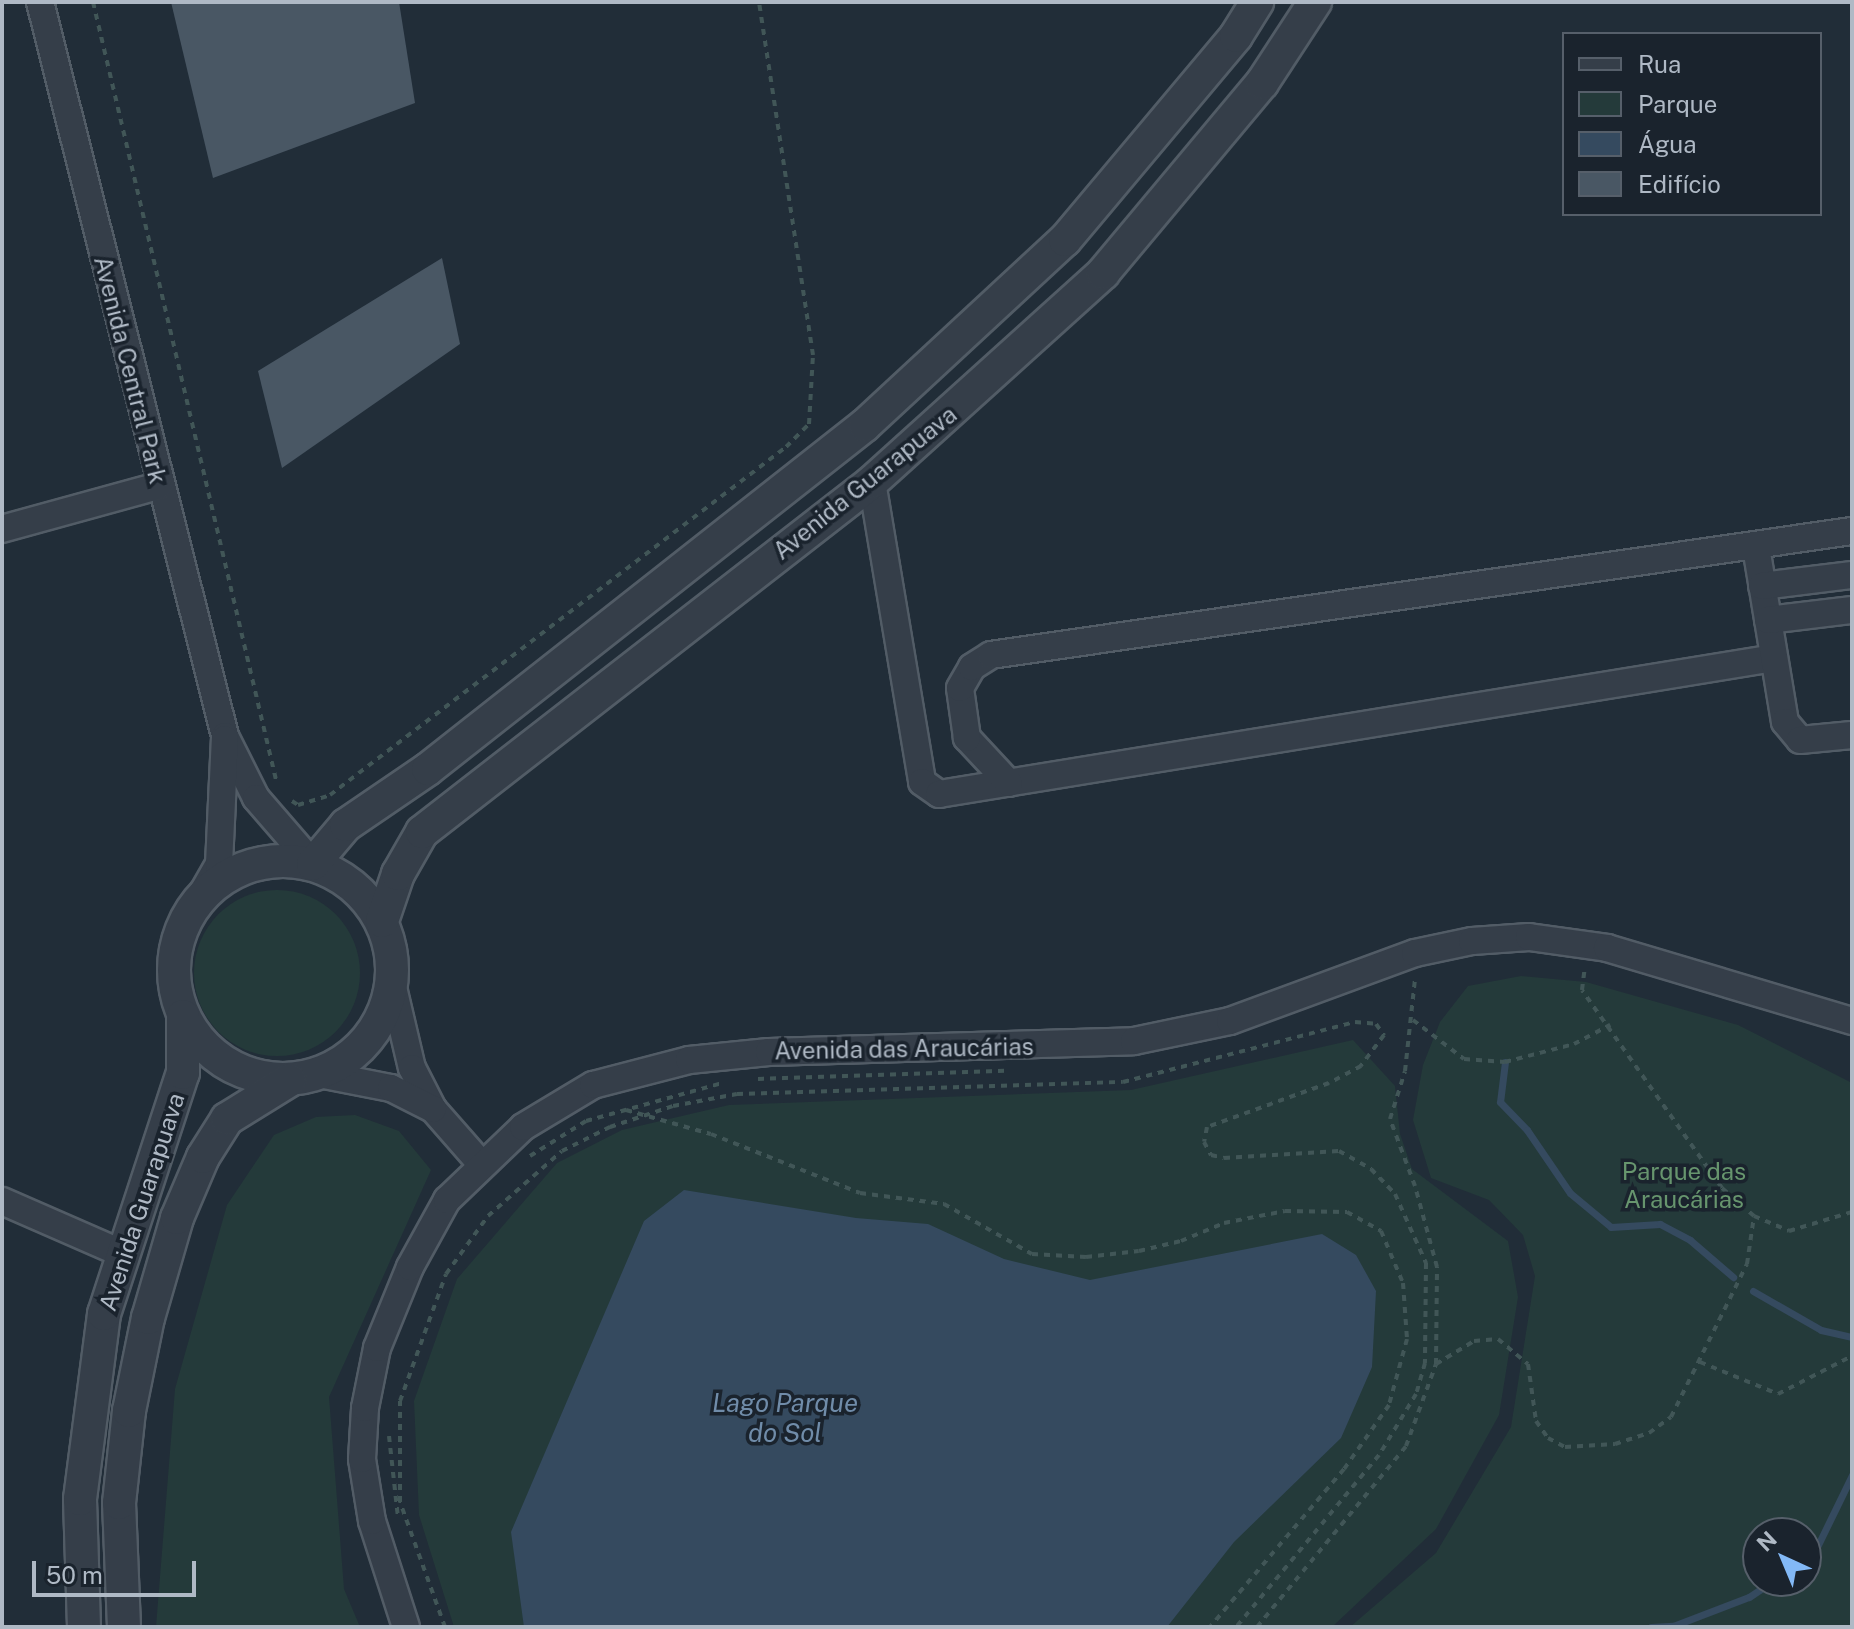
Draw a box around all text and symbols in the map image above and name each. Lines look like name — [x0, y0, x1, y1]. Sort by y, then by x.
legend — [1562, 32, 1822, 216]
text: Rua — [1638, 50, 1681, 78]
text: Parque — [1638, 90, 1717, 118]
text: Água — [1638, 130, 1696, 158]
text: Edifício — [1638, 170, 1721, 198]
street label: Avenida Central Park — [88, 253, 172, 487]
street label: Avenida Guarapuava — [768, 400, 962, 566]
street label: Avenida das Araucárias — [774, 1032, 1034, 1066]
street label: Avenida Guarapuava — [93, 1089, 191, 1315]
park label: Parque das Araucárias — [1622, 1158, 1746, 1214]
water label: Lago Parque do Sol — [712, 1387, 858, 1448]
north arrow — [1742, 1517, 1822, 1597]
text: N — [1751, 1526, 1782, 1557]
scale bar — [36, 1545, 200, 1595]
text: 50 m — [46, 1561, 103, 1589]

